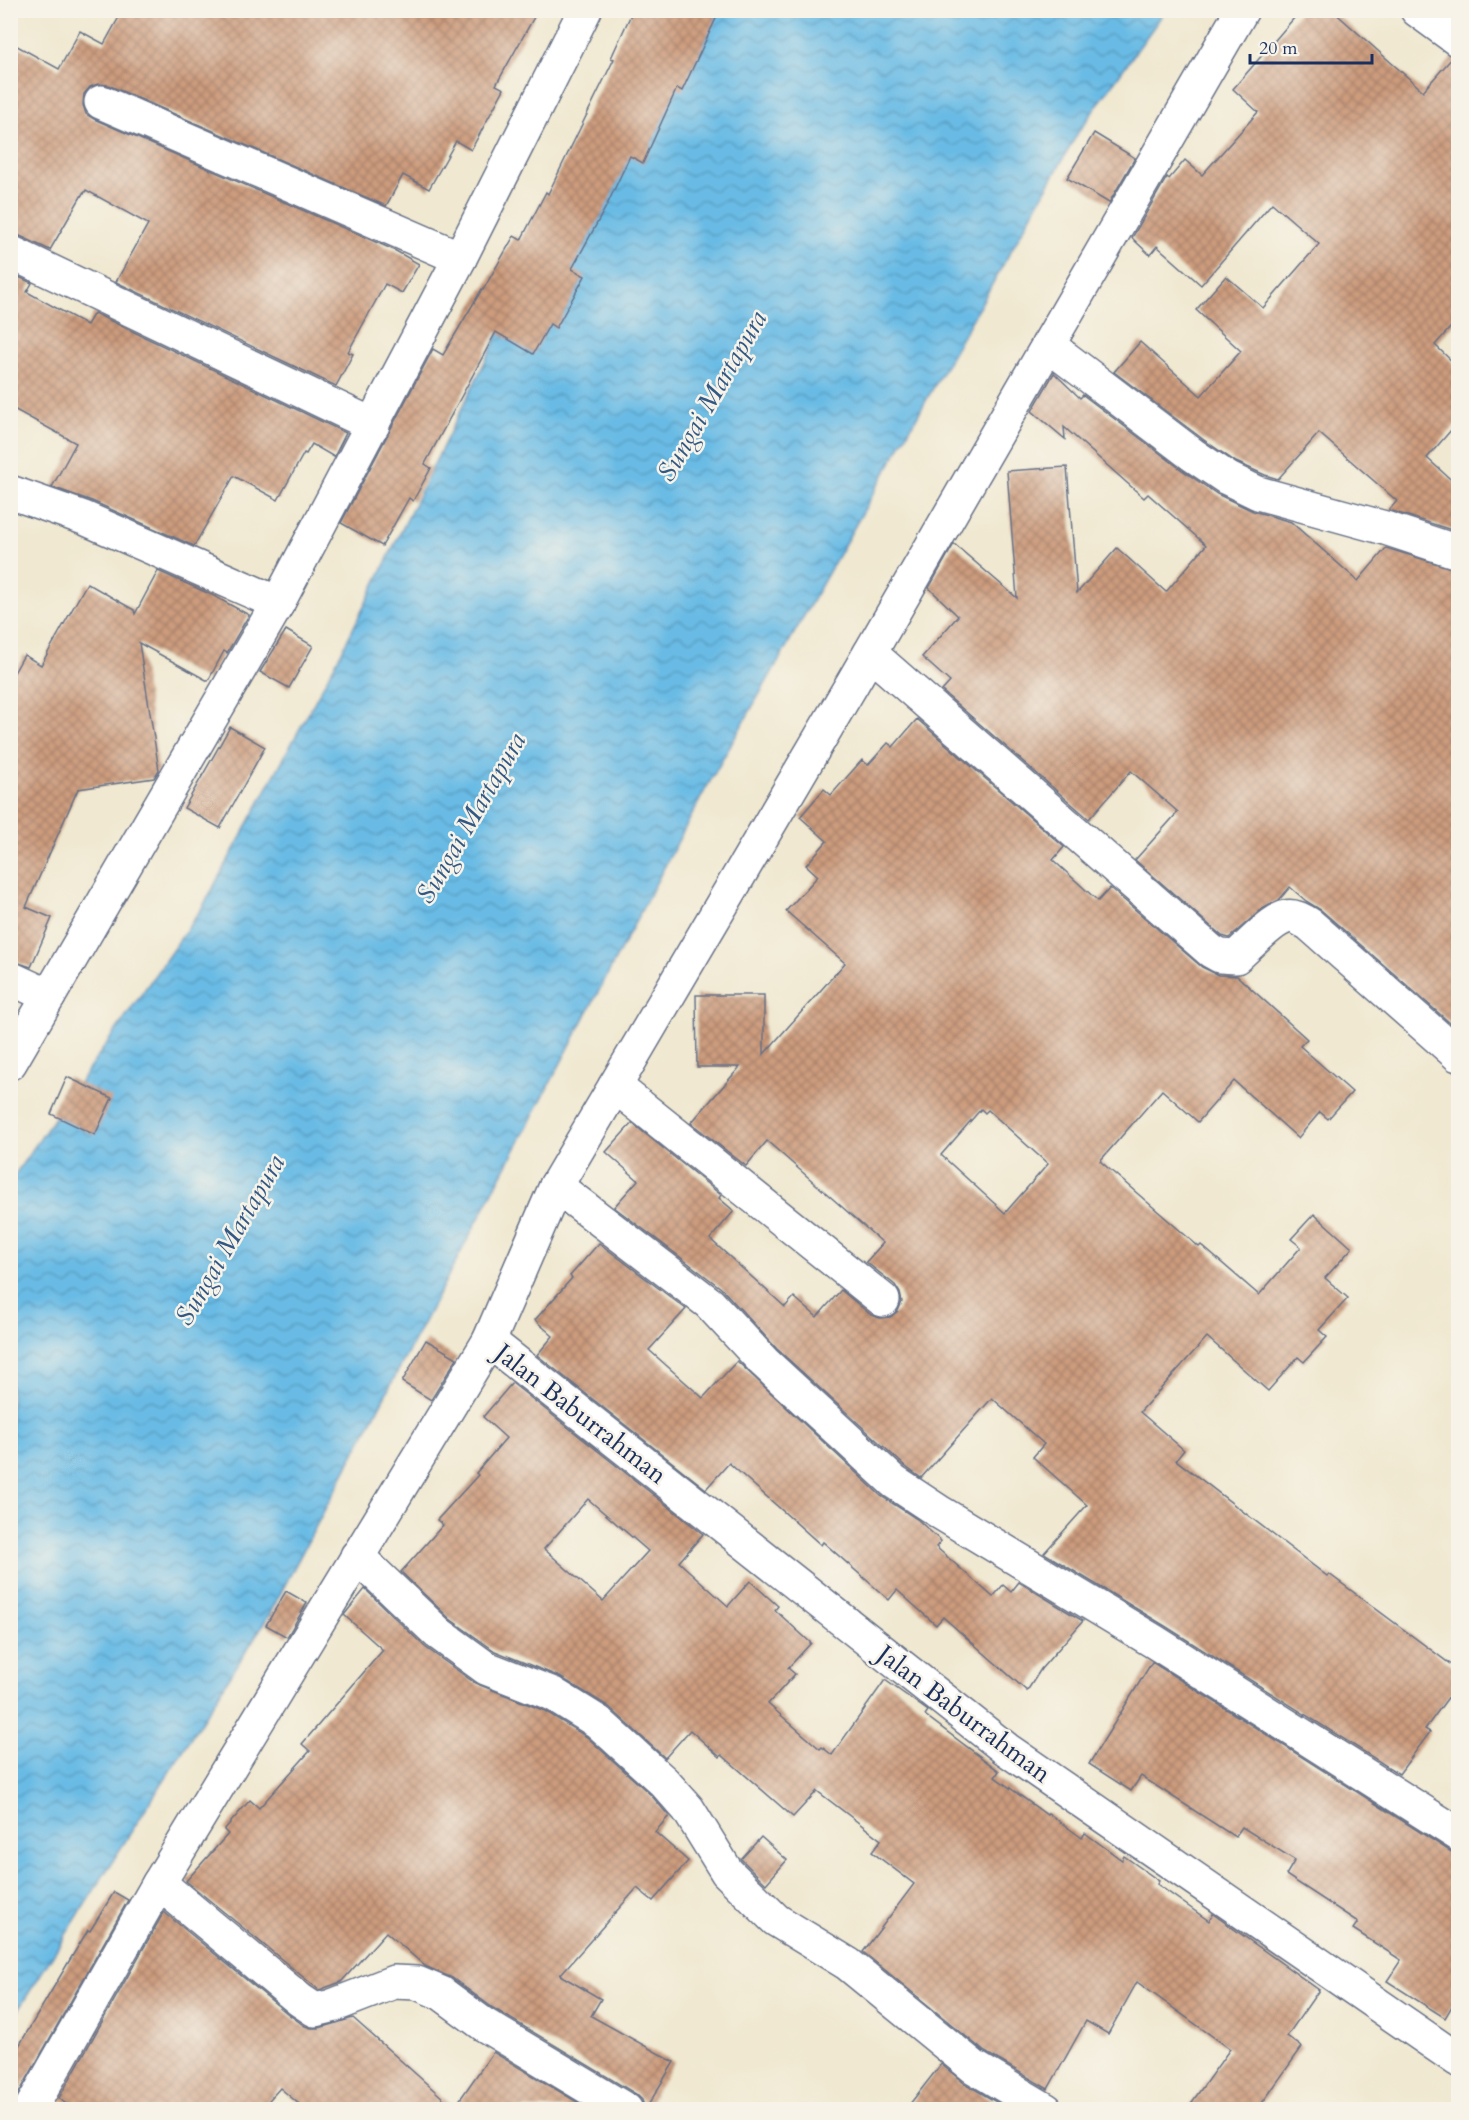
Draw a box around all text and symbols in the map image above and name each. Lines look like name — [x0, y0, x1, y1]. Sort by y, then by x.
scale bar — [1250, 27, 1372, 65]
text: 20 m — [1259, 36, 1298, 61]
water label: Sungai Martapura — [648, 304, 776, 488]
water label: Sungai Martapura — [407, 726, 535, 910]
water label: Sungai Martapura — [166, 1148, 294, 1332]
street label: Jalan Baburrahman — [485, 1333, 674, 1492]
street label: Jalan Baburrahman — [867, 1635, 1058, 1791]

